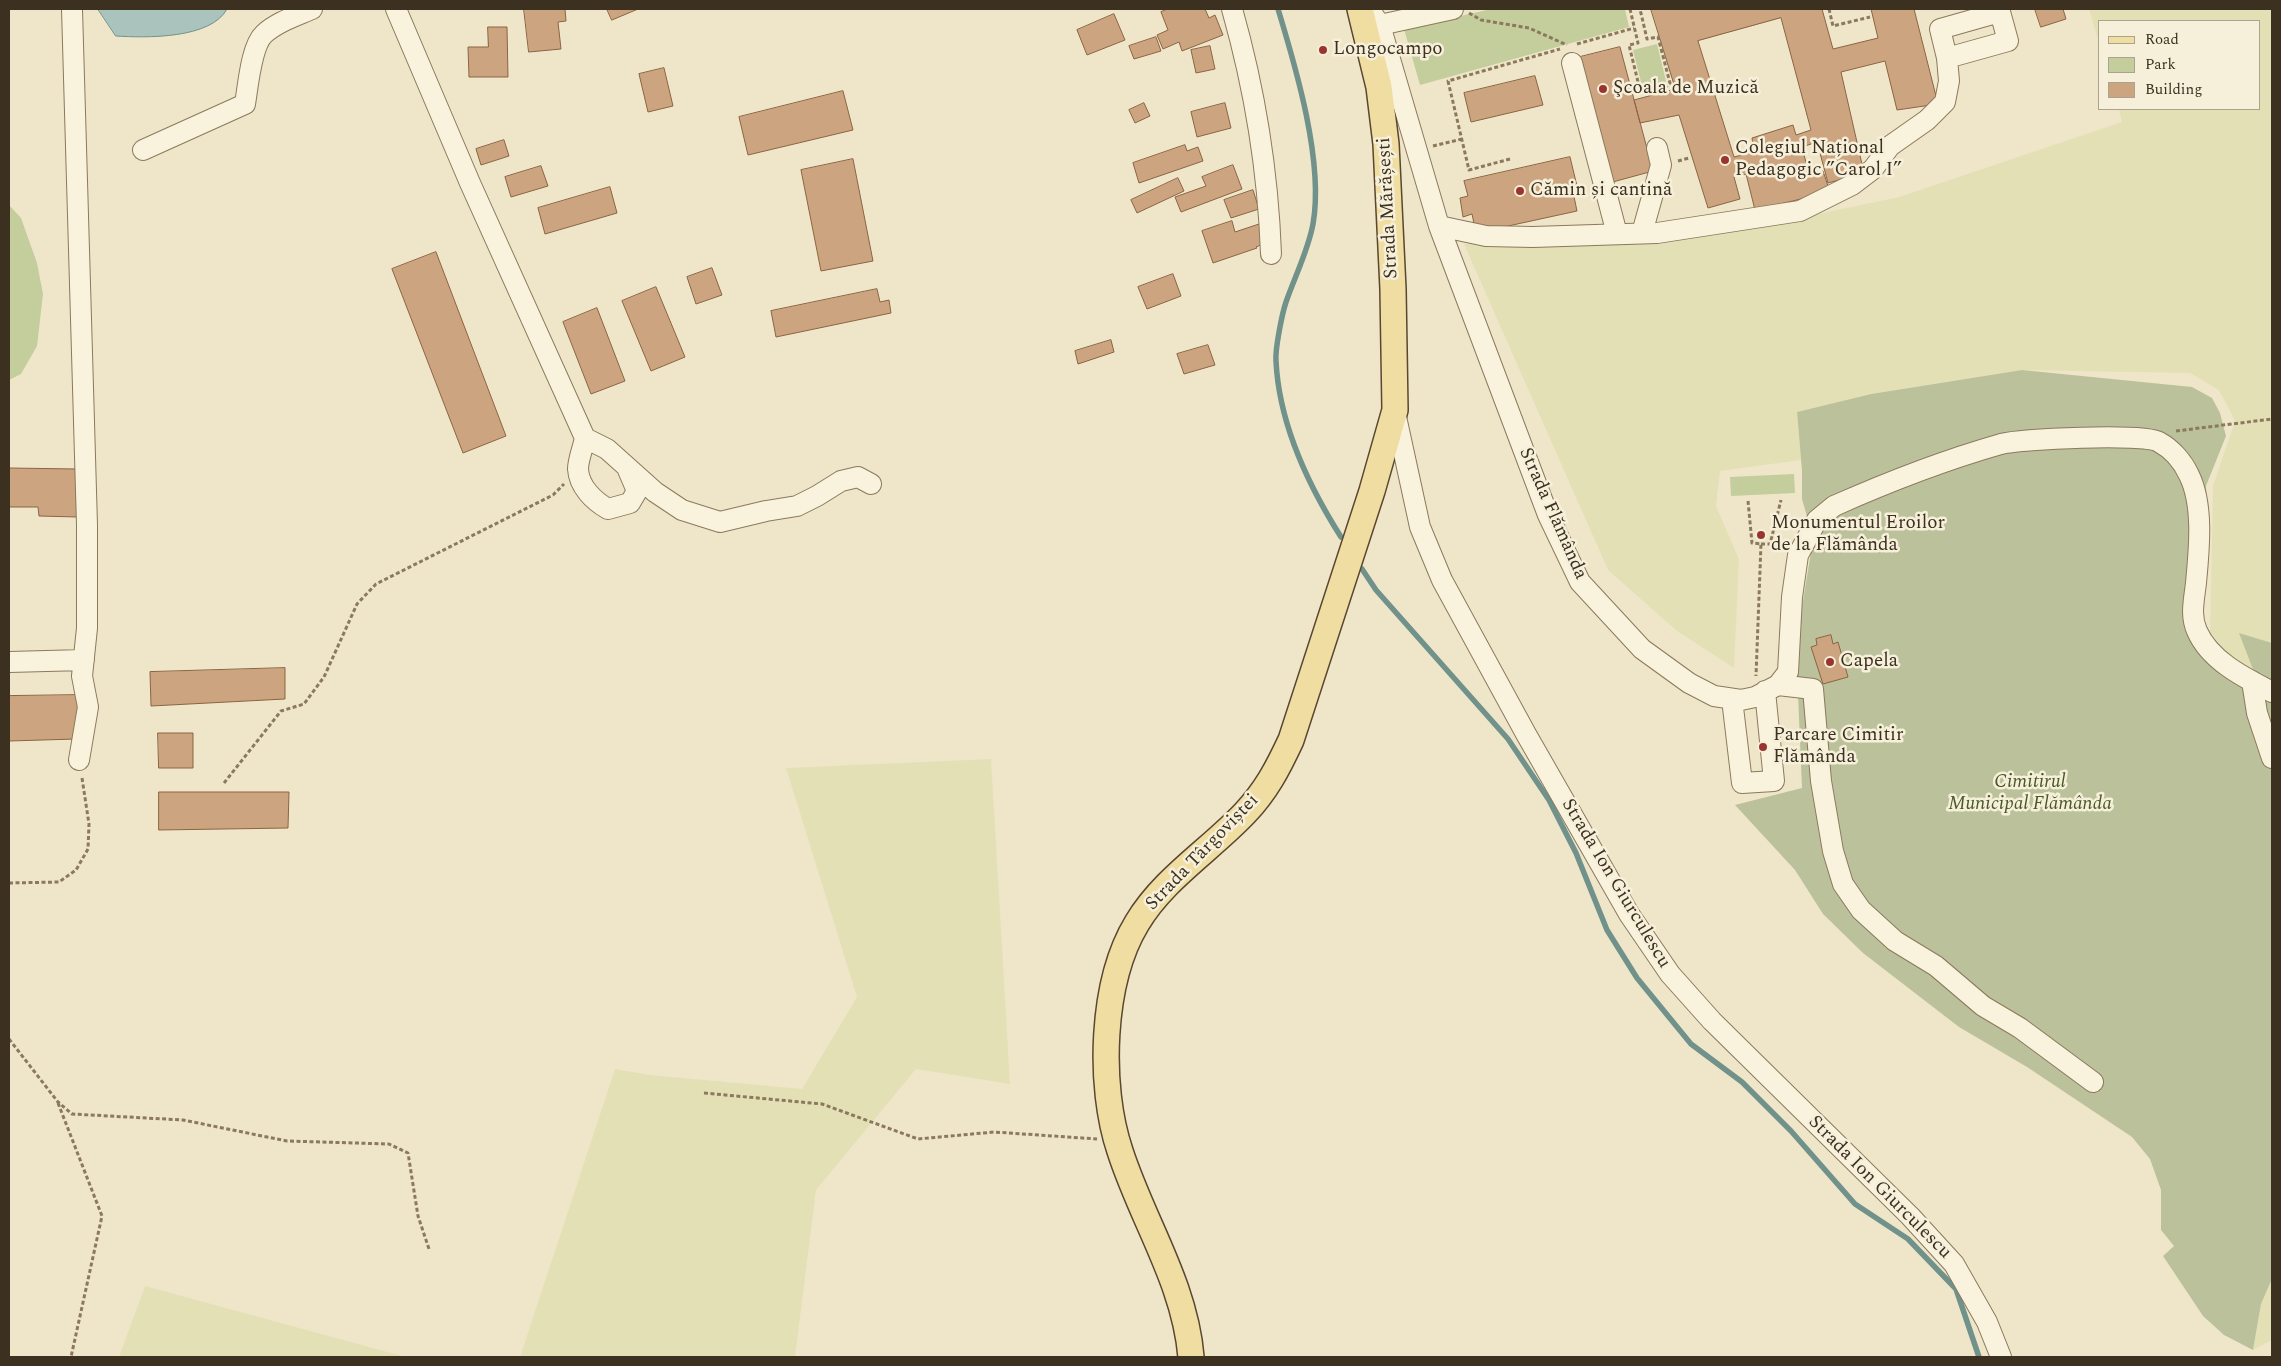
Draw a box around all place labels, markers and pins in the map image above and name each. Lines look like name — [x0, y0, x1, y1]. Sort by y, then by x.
place label: Longocampo — [1333, 39, 1443, 61]
marker: Longocampo — [1317, 44, 1329, 56]
place label: Şcoala de Muzică — [1613, 78, 1759, 100]
marker: Şcoala de Muzică — [1597, 83, 1609, 95]
place label: Colegiul Național Pedagogic ”Carol I” — [1735, 138, 1902, 182]
marker: Colegiul Național Pedagogic ”Carol I” — [1719, 154, 1731, 166]
place label: Cămin și cantină — [1530, 180, 1672, 202]
marker: Cămin și cantină — [1514, 185, 1526, 197]
place label: Monumentul Eroilor de la Flămânda — [1771, 513, 1945, 557]
marker: Monumentul Eroilor de la Flămânda — [1755, 529, 1767, 541]
place label: Capela — [1840, 651, 1898, 673]
marker: Capela — [1824, 656, 1836, 668]
place label: Parcare Cimitir Flămânda — [1773, 725, 1904, 769]
marker: Parcare Cimitir Flămânda — [1757, 741, 1769, 753]

